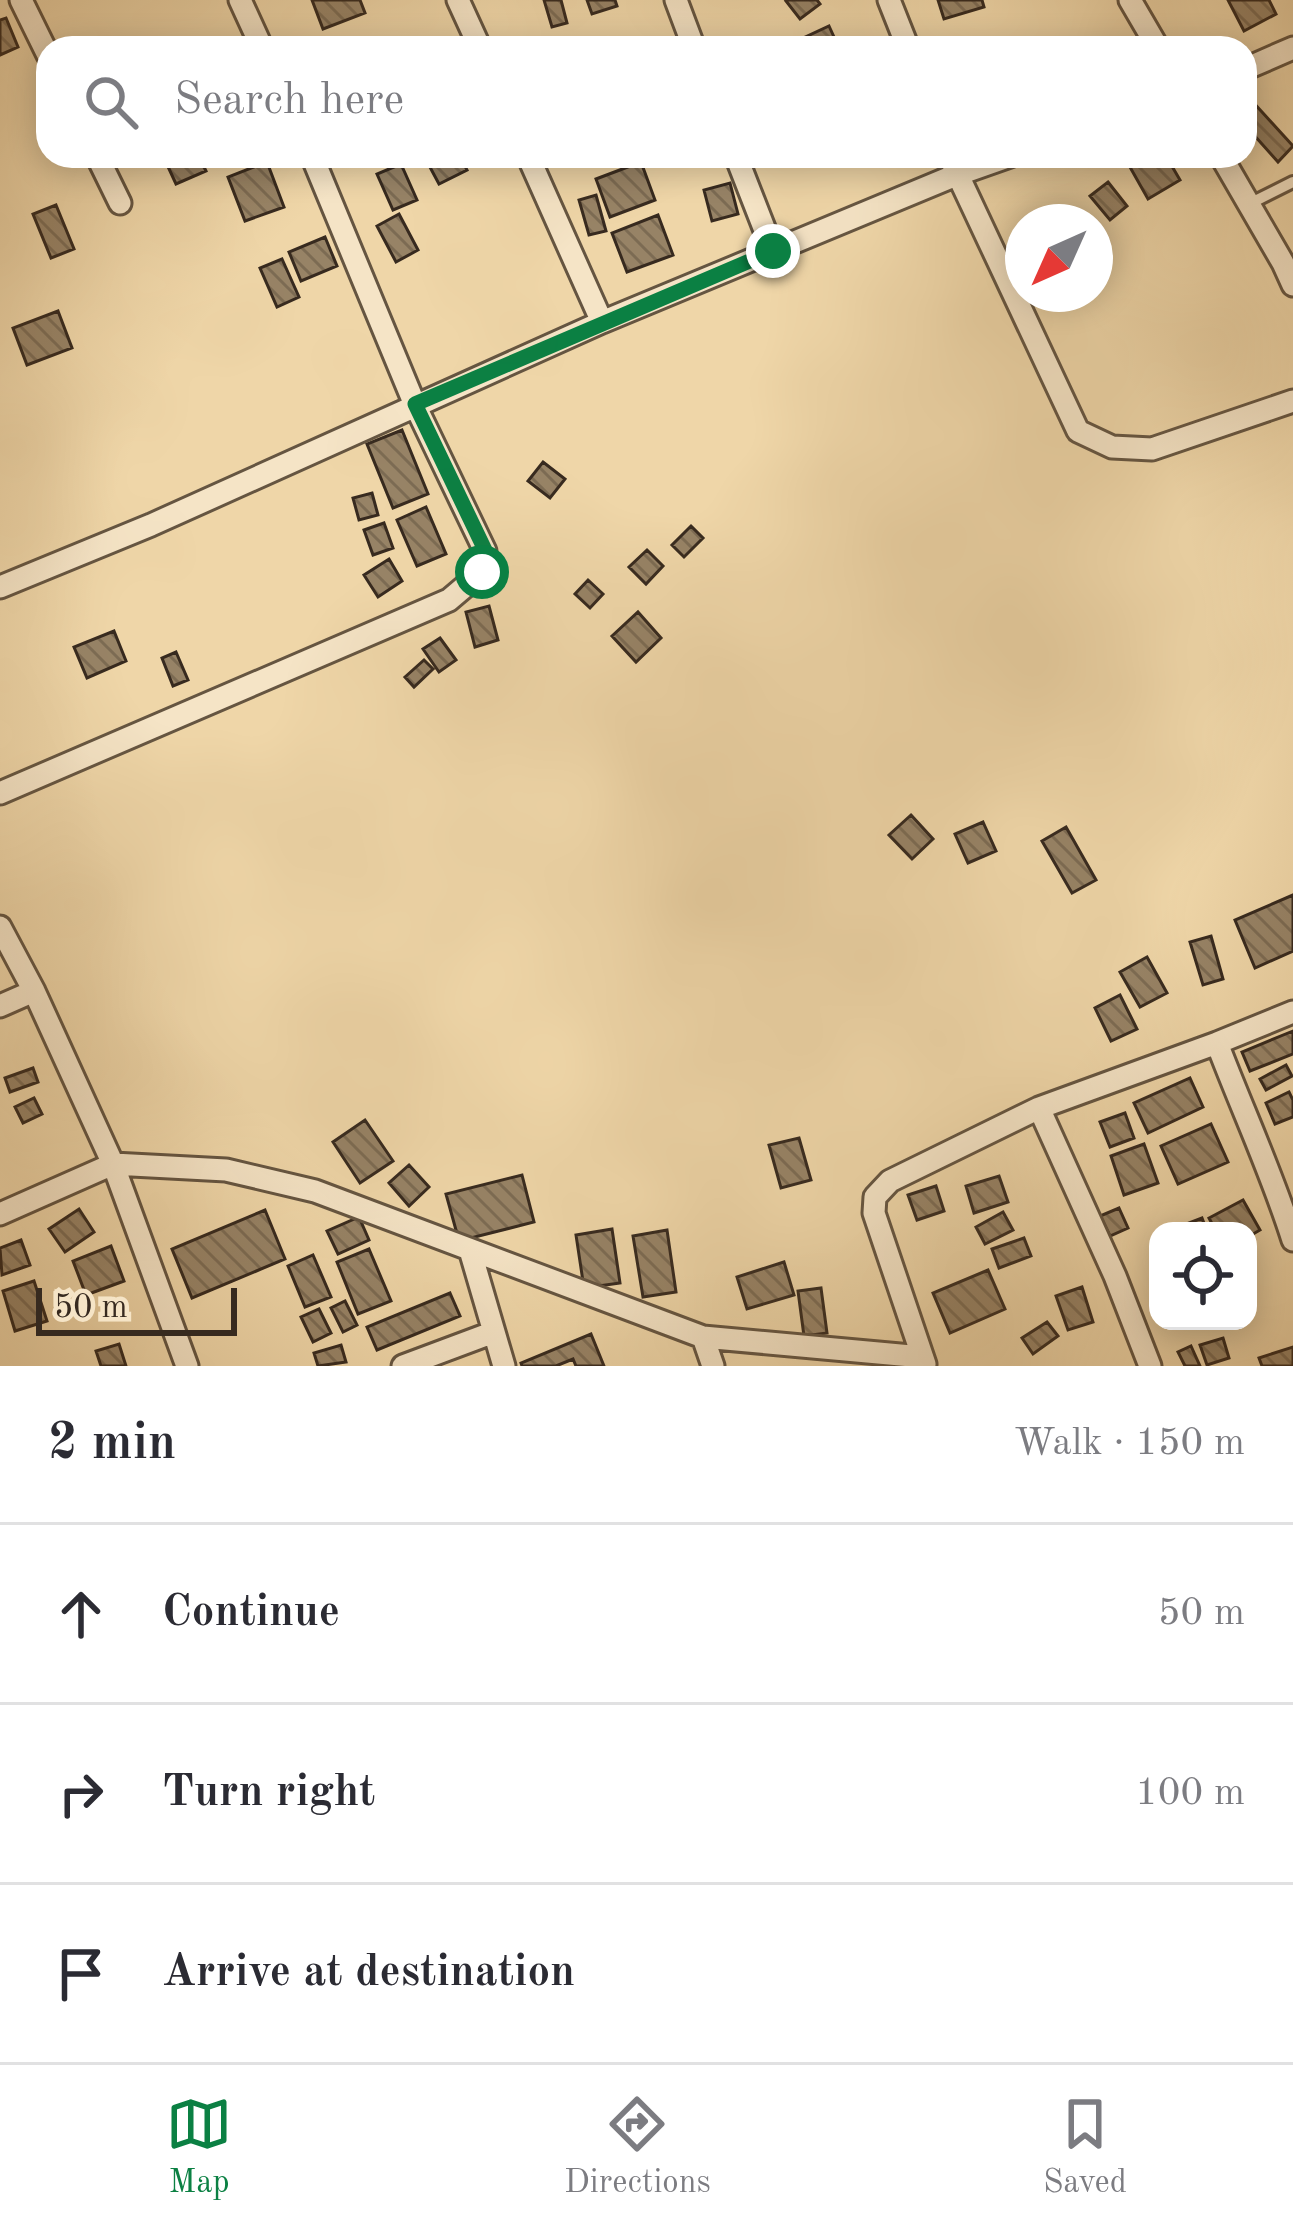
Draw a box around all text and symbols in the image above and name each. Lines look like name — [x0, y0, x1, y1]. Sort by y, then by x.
search box — [36, 36, 1257, 168]
icon: search — [78, 69, 144, 135]
text: Search here — [174, 79, 404, 124]
north arrow — [1005, 204, 1113, 312]
route end — [746, 224, 800, 278]
route start — [455, 545, 509, 599]
map controls — [1149, 1222, 1257, 1330]
button: locate — [1149, 1222, 1257, 1330]
scale bar — [36, 1282, 237, 1335]
text: 50 m — [54, 1292, 128, 1325]
text: 2 min — [48, 1419, 176, 1470]
text: Walk · 150 m — [1014, 1424, 1245, 1463]
icon: ahead — [48, 1581, 114, 1647]
text: Continue — [162, 1591, 340, 1636]
text: 50 m — [1158, 1594, 1245, 1633]
icon: right — [48, 1761, 114, 1827]
text: Turn right — [162, 1771, 375, 1816]
text: 100 m — [1135, 1774, 1245, 1813]
icon: arrive — [48, 1941, 114, 2007]
text: Arrive at destination — [162, 1951, 575, 1996]
tab: Map — [166, 2091, 232, 2204]
tab: Directions — [564, 2091, 711, 2204]
tab: Saved — [1043, 2091, 1127, 2204]

